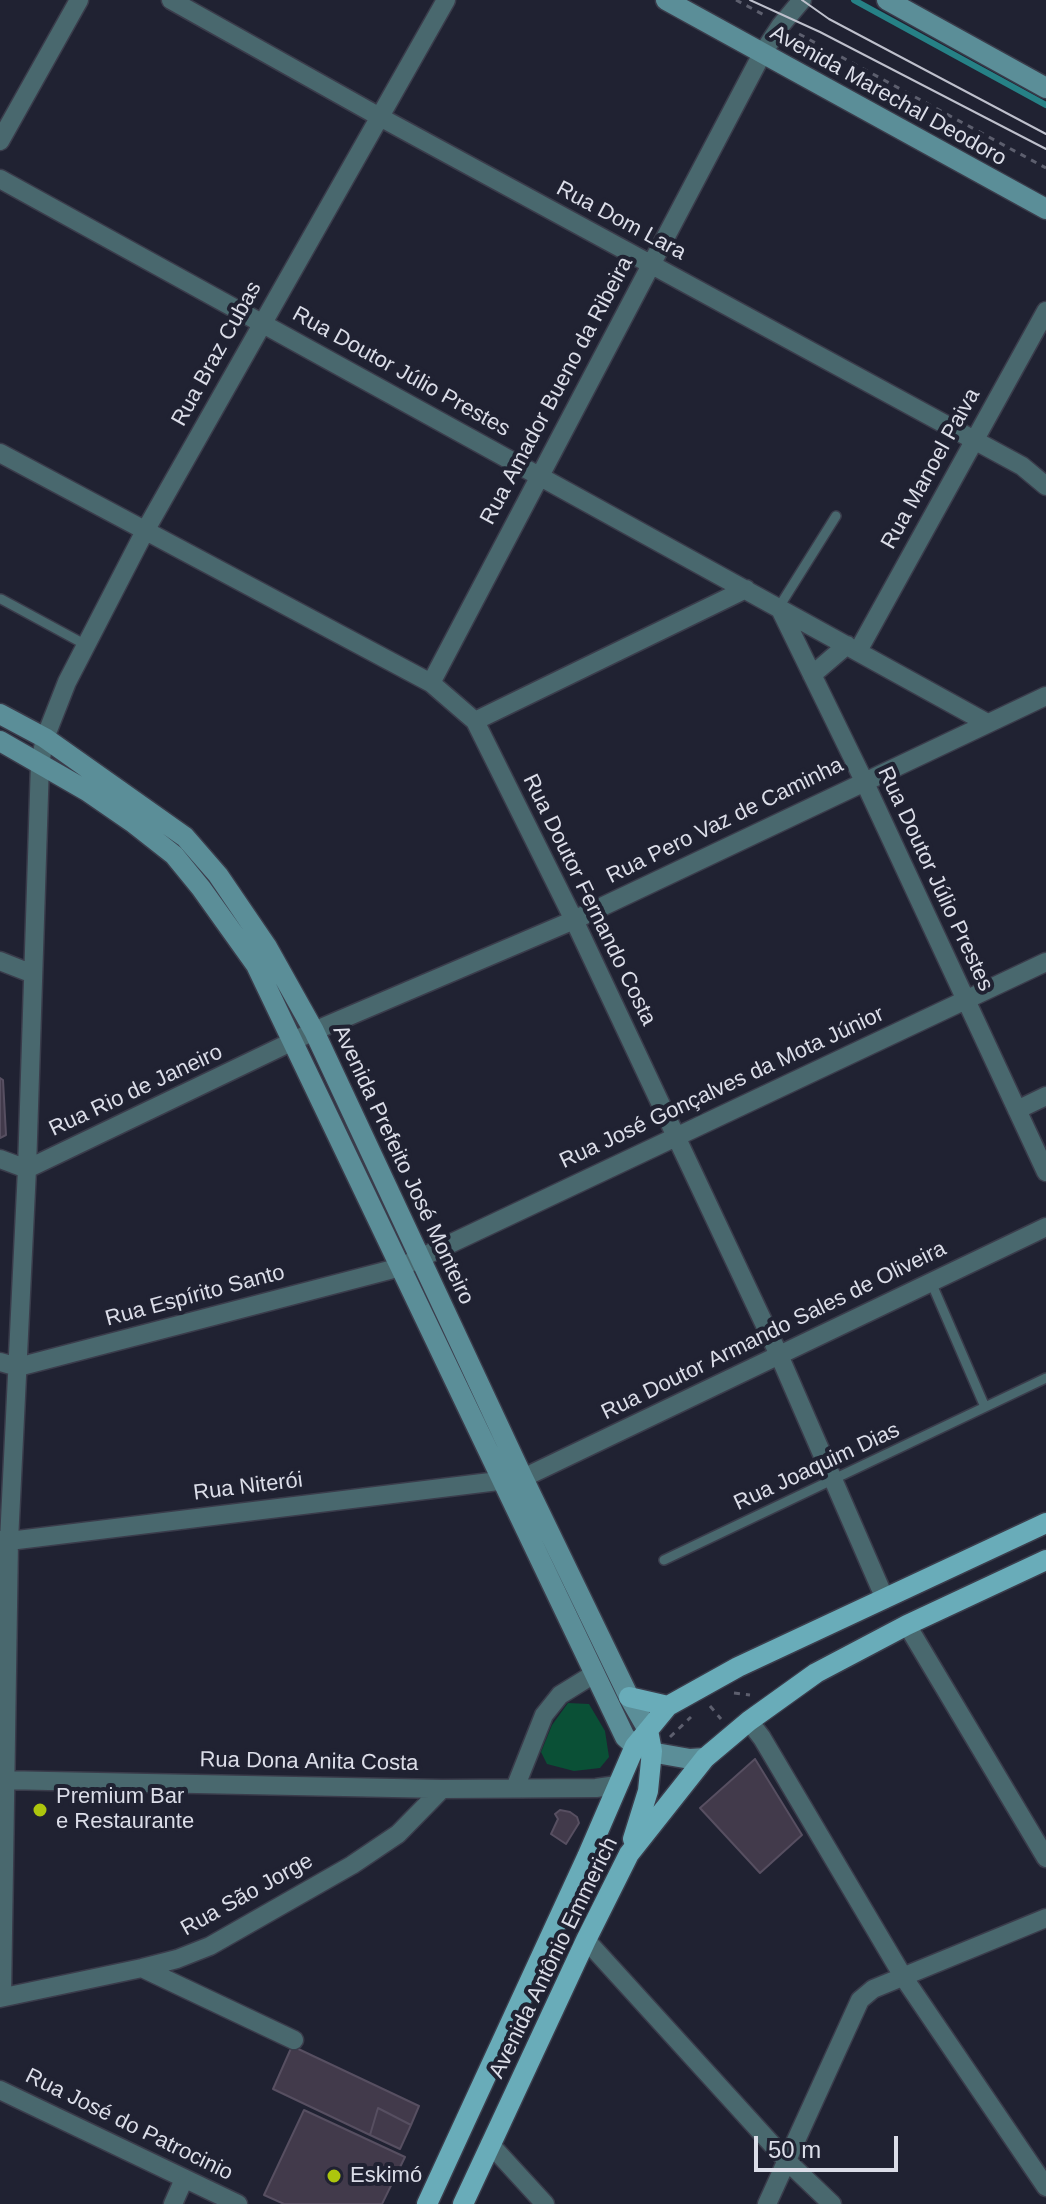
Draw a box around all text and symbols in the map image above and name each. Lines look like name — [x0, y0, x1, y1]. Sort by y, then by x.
street label: Avenida Marechal Deodoro — [765, 20, 1011, 172]
street label: Rua Dom Lara — [552, 176, 690, 266]
street label: Rua Amador Bueno da Ribeira — [475, 253, 639, 529]
street label: Rua Braz Cubas — [166, 277, 268, 431]
street label: Rua Doutor Júlio Prestes — [288, 301, 514, 443]
street label: Rua Manoel Paiva — [876, 384, 986, 554]
street label: Rua Pero Vaz de Caminha — [602, 752, 848, 890]
street label: Rua Doutor Júlio Prestes — [871, 763, 999, 995]
street label: Rua Doutor Fernando Costa — [517, 770, 661, 1030]
street label: Rua José Gonçalves da Mota Júnior — [556, 1001, 888, 1175]
street label: Avenida Prefeito José Monteiro — [327, 1021, 479, 1309]
street label: Rua Rio de Janeiro — [45, 1039, 227, 1143]
street label: Rua Doutor Armando Sales de Oliveira — [597, 1236, 951, 1426]
street label: Rua Espírito Santo — [102, 1259, 288, 1333]
street label: Rua Joaquim Dias — [730, 1417, 904, 1517]
street label: Rua Niterói — [192, 1467, 304, 1507]
street label: Rua Dona Anita Costa — [199, 1747, 419, 1777]
place label: Premium Bar e Restaurante — [56, 1784, 194, 1836]
marker: Premium Bar e Restaurante — [31, 1801, 49, 1819]
street label: Avenida Antônio Emmerich — [484, 1833, 624, 2083]
street label: Rua São Jorge — [176, 1848, 318, 1942]
street label: Rua José do Patrocinio — [21, 2063, 237, 2187]
scale bar — [758, 2120, 902, 2170]
text: 50 m — [768, 2136, 821, 2163]
place label: Eskimó — [350, 2163, 422, 2189]
marker: Eskimó — [325, 2167, 343, 2185]

